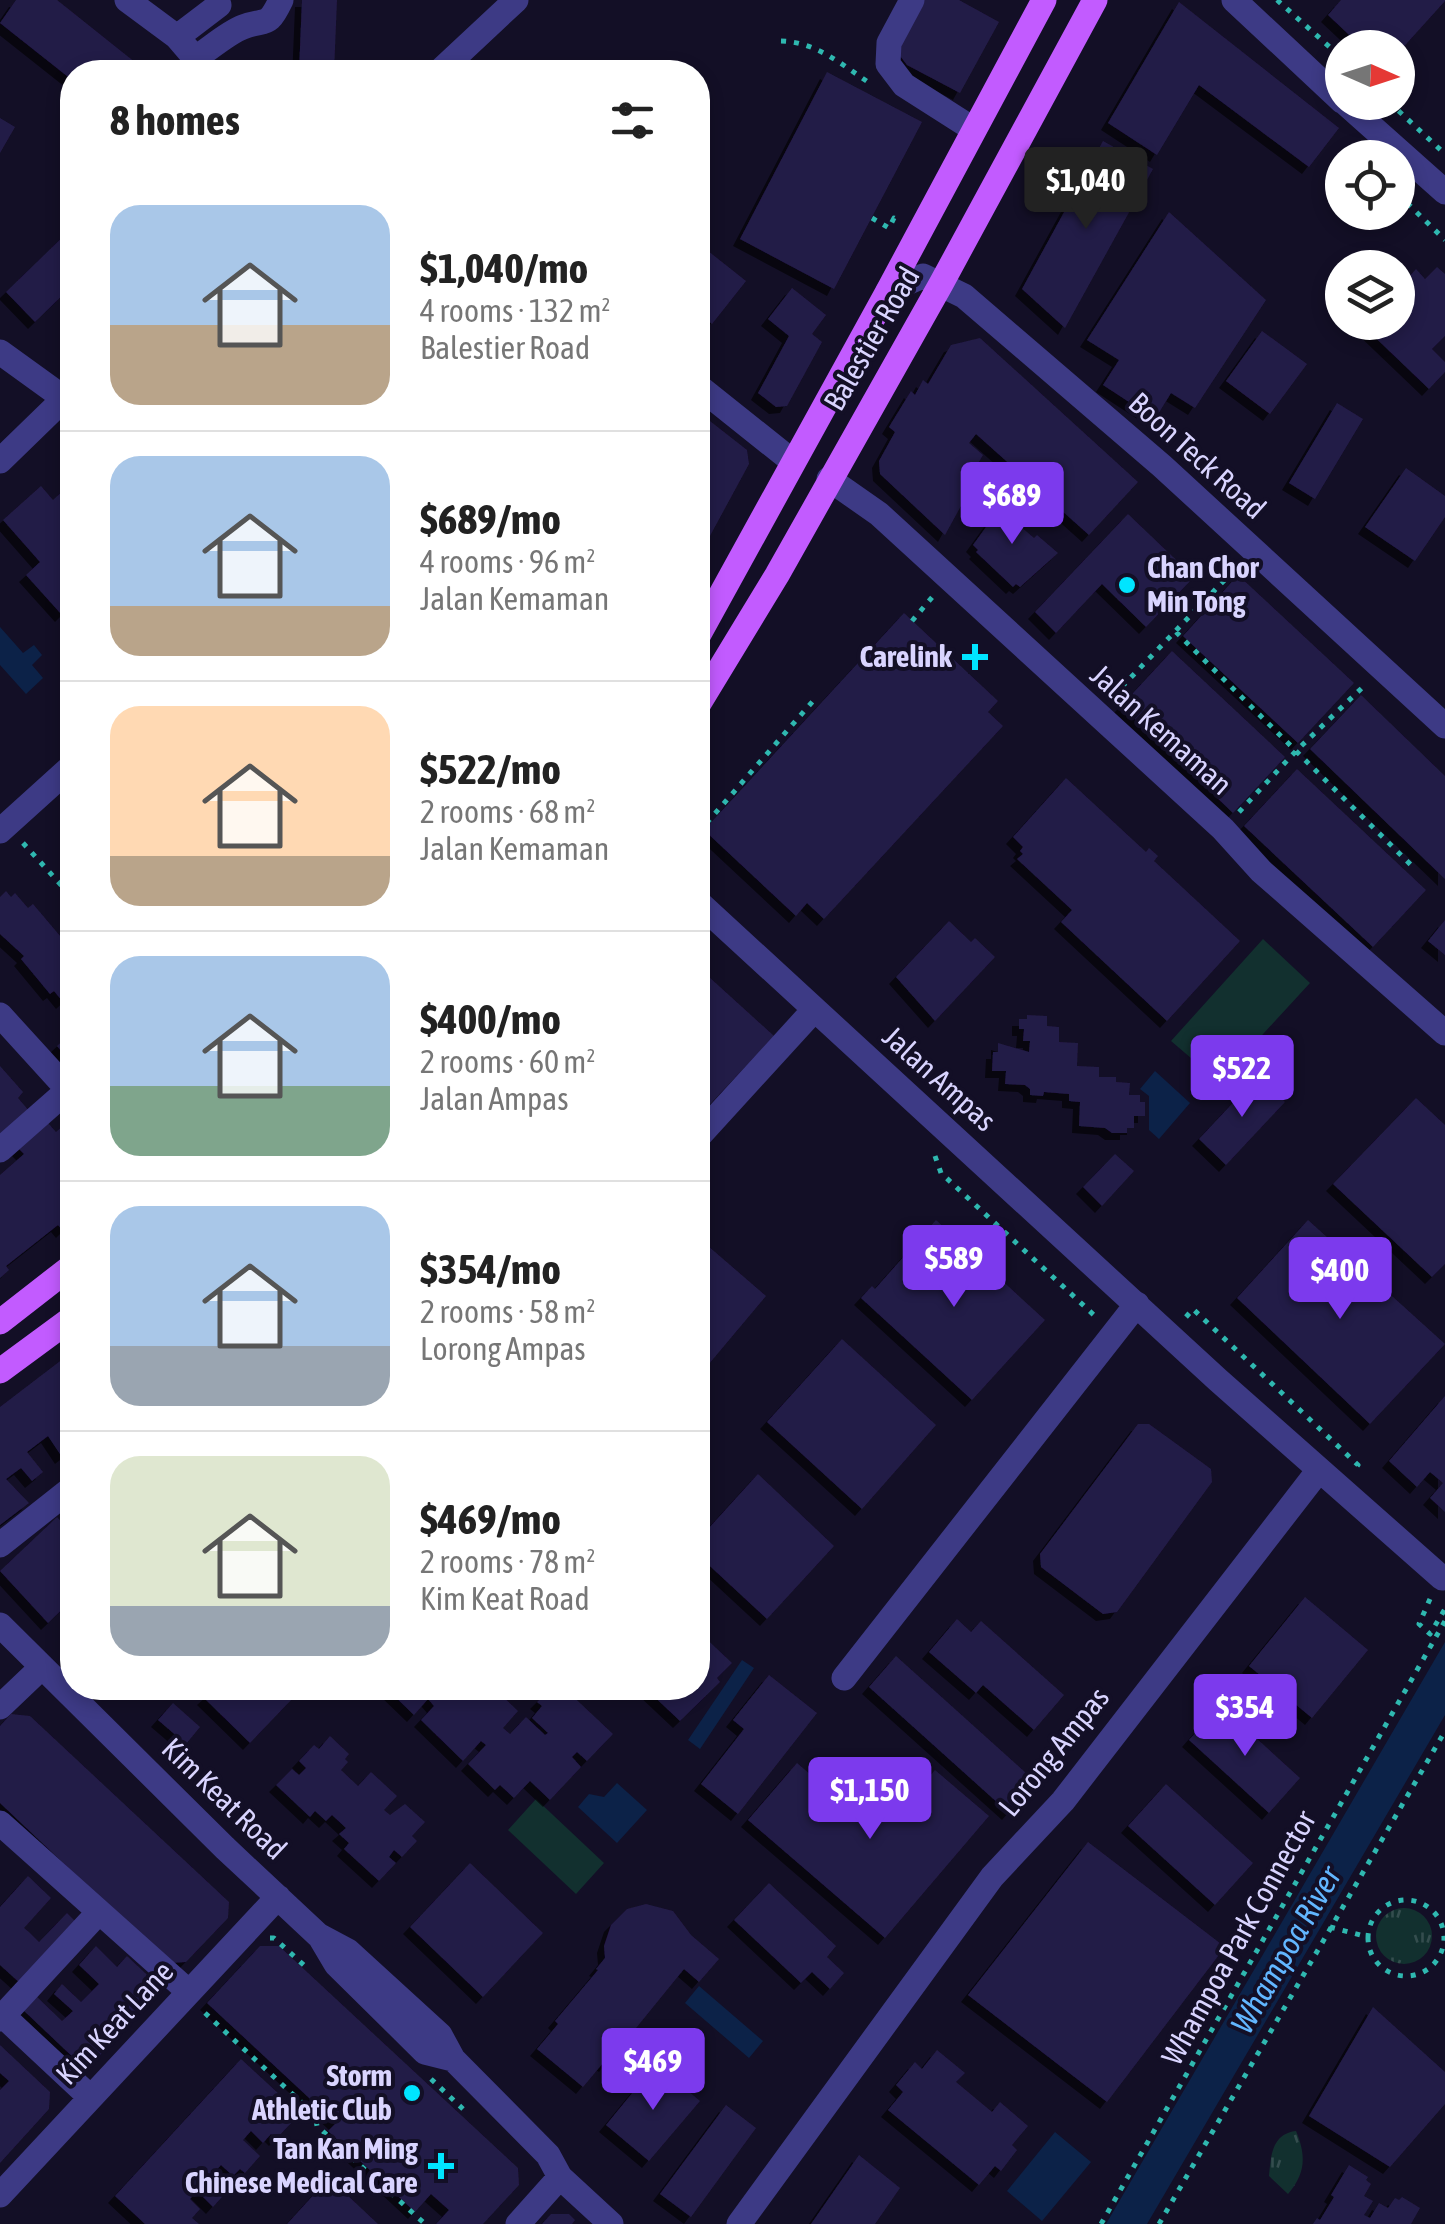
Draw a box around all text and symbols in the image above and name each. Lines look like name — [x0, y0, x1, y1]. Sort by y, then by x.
north arrow — [1325, 30, 1415, 120]
map controls — [1325, 30, 1415, 340]
icon: filters — [605, 93, 660, 148]
text: 8 homes — [110, 96, 240, 144]
button: locate — [1325, 140, 1415, 230]
pin: $1,040 — [1005, 147, 1167, 232]
text: $1,040 — [1046, 161, 1126, 198]
text: $1,040/mo — [420, 244, 588, 292]
icon: home — [190, 245, 310, 365]
button: layers — [1325, 250, 1415, 340]
street label: Balestier Road — [817, 261, 926, 416]
text: 4 rooms · 132 m² — [420, 292, 610, 329]
text: Balestier Road — [420, 329, 590, 366]
street label: Boon Teck Road — [1123, 385, 1273, 525]
pin: $689 — [953, 462, 1071, 547]
text: $689 — [983, 476, 1041, 513]
text: $689/mo — [420, 495, 561, 543]
icon: home — [190, 496, 310, 616]
text: 4 rooms · 96 m² — [420, 543, 595, 580]
place label: Chan Chor Min Tong — [1147, 550, 1260, 618]
marker: Chan Chor Min Tong — [1116, 574, 1138, 596]
text: Jalan Kemaman — [420, 580, 609, 617]
place label: Carelink — [859, 639, 953, 673]
marker: Carelink — [962, 644, 988, 670]
street label: Jalan Kemaman — [1084, 657, 1239, 801]
text: $522/mo — [420, 745, 561, 793]
icon: home — [190, 746, 310, 866]
text: 2 rooms · 68 m² — [420, 793, 595, 830]
text: Jalan Kemaman — [420, 830, 609, 867]
text: $400/mo — [420, 995, 561, 1043]
icon: home — [190, 996, 310, 1116]
street label: Jalan Ampas — [877, 1019, 1003, 1137]
pin: $522 — [1183, 1035, 1301, 1120]
text: 2 rooms · 60 m² — [420, 1043, 595, 1080]
text: $522 — [1213, 1049, 1271, 1086]
text: Jalan Ampas — [420, 1080, 568, 1117]
pin: $589 — [895, 1225, 1013, 1310]
pin: $400 — [1281, 1237, 1399, 1322]
text: $589 — [925, 1239, 983, 1276]
text: $354/mo — [420, 1245, 561, 1293]
icon: home — [190, 1246, 310, 1366]
text: $400 — [1311, 1251, 1369, 1288]
text: 2 rooms · 58 m² — [420, 1293, 595, 1330]
text: Lorong Ampas — [420, 1330, 586, 1367]
text: $469/mo — [420, 1495, 561, 1543]
icon: home — [190, 1496, 310, 1616]
text: 2 rooms · 78 m² — [420, 1543, 595, 1580]
text: Kim Keat Road — [420, 1580, 590, 1617]
pin: $354 — [1186, 1674, 1304, 1759]
street label: Lorong Ampas — [991, 1680, 1115, 1822]
text: $354 — [1216, 1688, 1274, 1725]
street label: Kim Keat Road — [156, 1731, 294, 1866]
pin: $1,150 — [789, 1757, 951, 1842]
text: $1,150 — [830, 1771, 910, 1808]
street label: Whampoa Park Connector — [1154, 1804, 1323, 2070]
water label: Whampoa River — [1223, 1858, 1349, 2040]
street label: Kim Keat Lane — [49, 1954, 180, 2091]
pin: $469 — [594, 2028, 712, 2113]
text: $469 — [624, 2042, 682, 2079]
place label: Storm Athletic Club — [251, 2058, 392, 2126]
marker: Storm Athletic Club — [401, 2082, 423, 2104]
place label: Tan Kan Ming Chinese Medical Care — [185, 2131, 418, 2199]
marker: Tan Kan Ming Chinese Medical Care — [428, 2153, 454, 2179]

